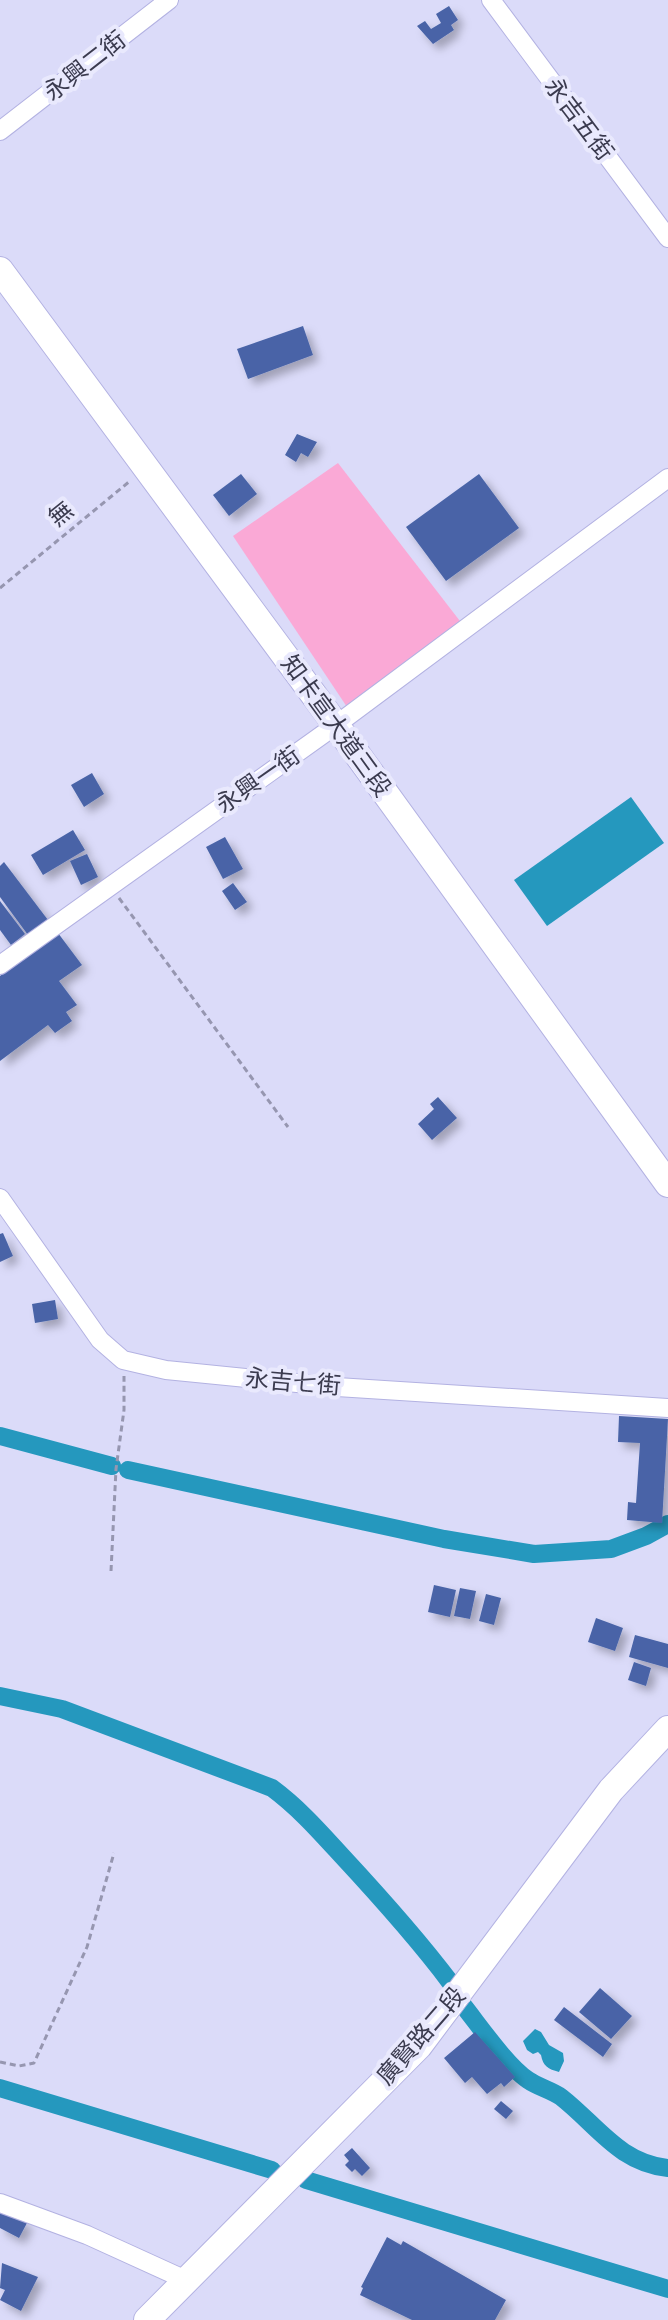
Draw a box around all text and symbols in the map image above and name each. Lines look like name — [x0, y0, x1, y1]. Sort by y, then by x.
street label: 永興二街 — [37, 24, 131, 106]
street label: 永吉五街 — [540, 71, 621, 165]
street label: 無 — [42, 494, 79, 532]
street label: 知卡宣大道三段 — [276, 649, 398, 802]
street label: 永興一街 — [210, 739, 305, 818]
street label: 永吉七街 — [244, 1362, 342, 1399]
street label: 廣賢路二段 — [370, 1980, 470, 2090]

